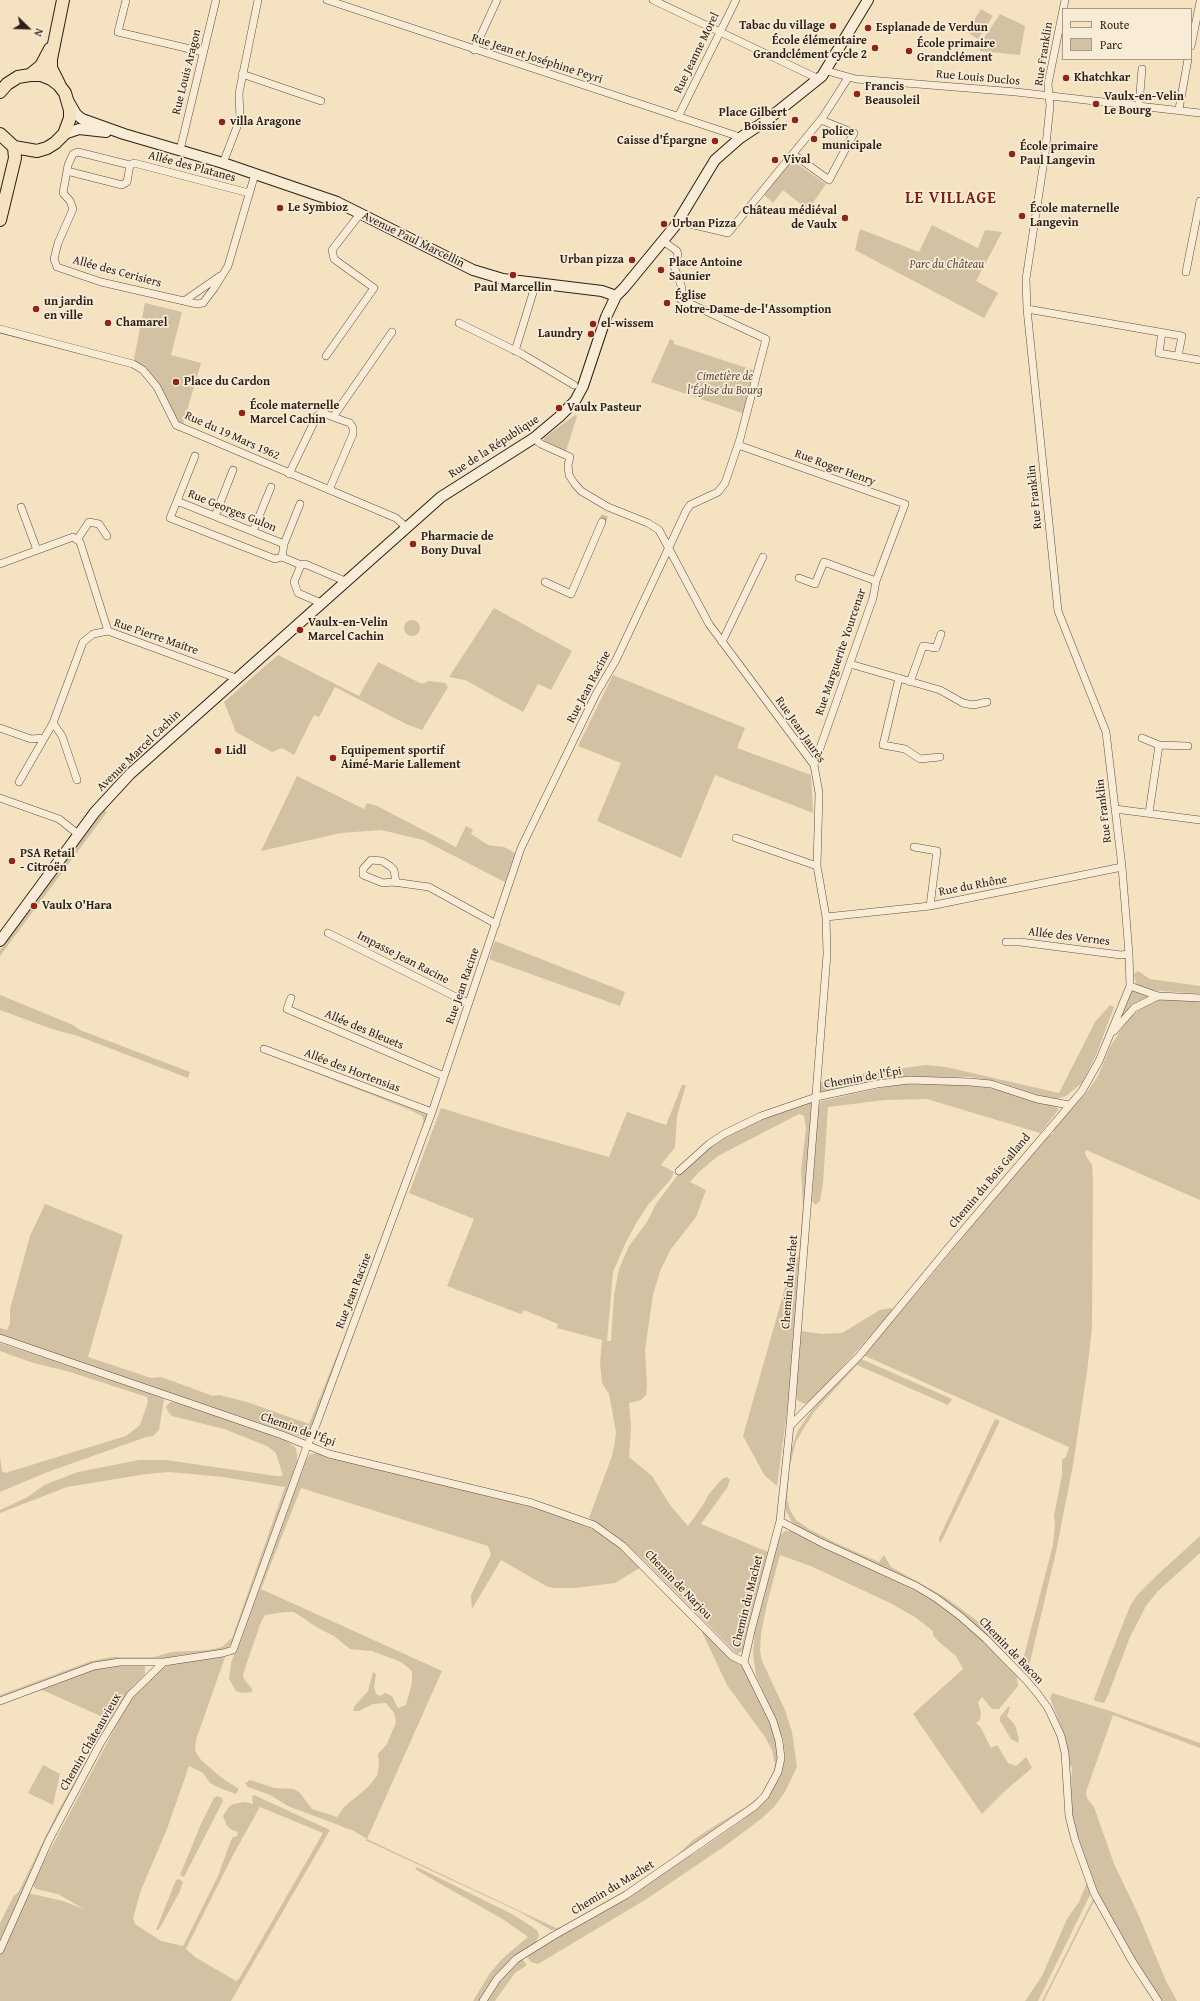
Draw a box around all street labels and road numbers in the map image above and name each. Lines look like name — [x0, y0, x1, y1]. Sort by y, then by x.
street label: Rue Jeanne Morel — [671, 10, 723, 96]
street label: Rue Franklin — [1032, 21, 1056, 87]
street label: Rue Louis Aragon — [169, 28, 205, 116]
street label: Rue Jean et Joséphine Peyri — [470, 31, 604, 87]
street label: Rue Louis Duclos — [935, 67, 1021, 89]
street label: Allée des Platanes — [147, 148, 237, 186]
street label: Avenue Paul Marcellin — [359, 209, 467, 271]
street label: Allée des Cerisiers — [71, 253, 163, 291]
street label: Rue du 19 Mars 1962 — [182, 409, 282, 463]
street label: Rue de la République — [446, 412, 542, 482]
street label: Rue Roger Henry — [793, 447, 877, 489]
street label: Rue Franklin — [1024, 464, 1046, 530]
street label: Rue Georges Gulon — [186, 487, 278, 535]
street label: Rue Marguerite Yourcenar — [813, 587, 869, 717]
street label: Rue Pierre Maitre — [112, 616, 200, 658]
street label: Rue Jean Racine — [564, 648, 614, 726]
street label: Rue Jean Jaurès — [772, 694, 828, 766]
street label: Avenue Marcel Cachin — [94, 707, 184, 795]
street label: Rue Franklin — [1093, 778, 1115, 844]
street label: Rue du Rhône — [938, 872, 1008, 900]
street label: Allée des Vernes — [1027, 925, 1111, 949]
street label: Impasse Jean Racine — [354, 929, 452, 987]
street label: Rue Jean Racine — [443, 946, 483, 1026]
street label: Allée des Bleuets — [322, 1007, 406, 1053]
street label: Allée des Hortensias — [302, 1046, 402, 1096]
street label: Chemin de l'Épi — [823, 1064, 903, 1092]
street label: Chemin du Bois Galland — [946, 1131, 1034, 1231]
street label: Chemin du Machet — [779, 1234, 801, 1330]
street label: Rue Jean Racine — [333, 1251, 375, 1331]
street label: Chemin de l'Épi — [259, 1410, 337, 1450]
street label: Chemin de Narjou — [641, 1547, 715, 1623]
street label: Chemin du Machet — [730, 1554, 766, 1648]
street label: Chemin de Bacon — [976, 1615, 1046, 1687]
street label: Chemin Châteauvieux — [57, 1691, 125, 1793]
street label: Chemin du Machet — [569, 1858, 657, 1918]

